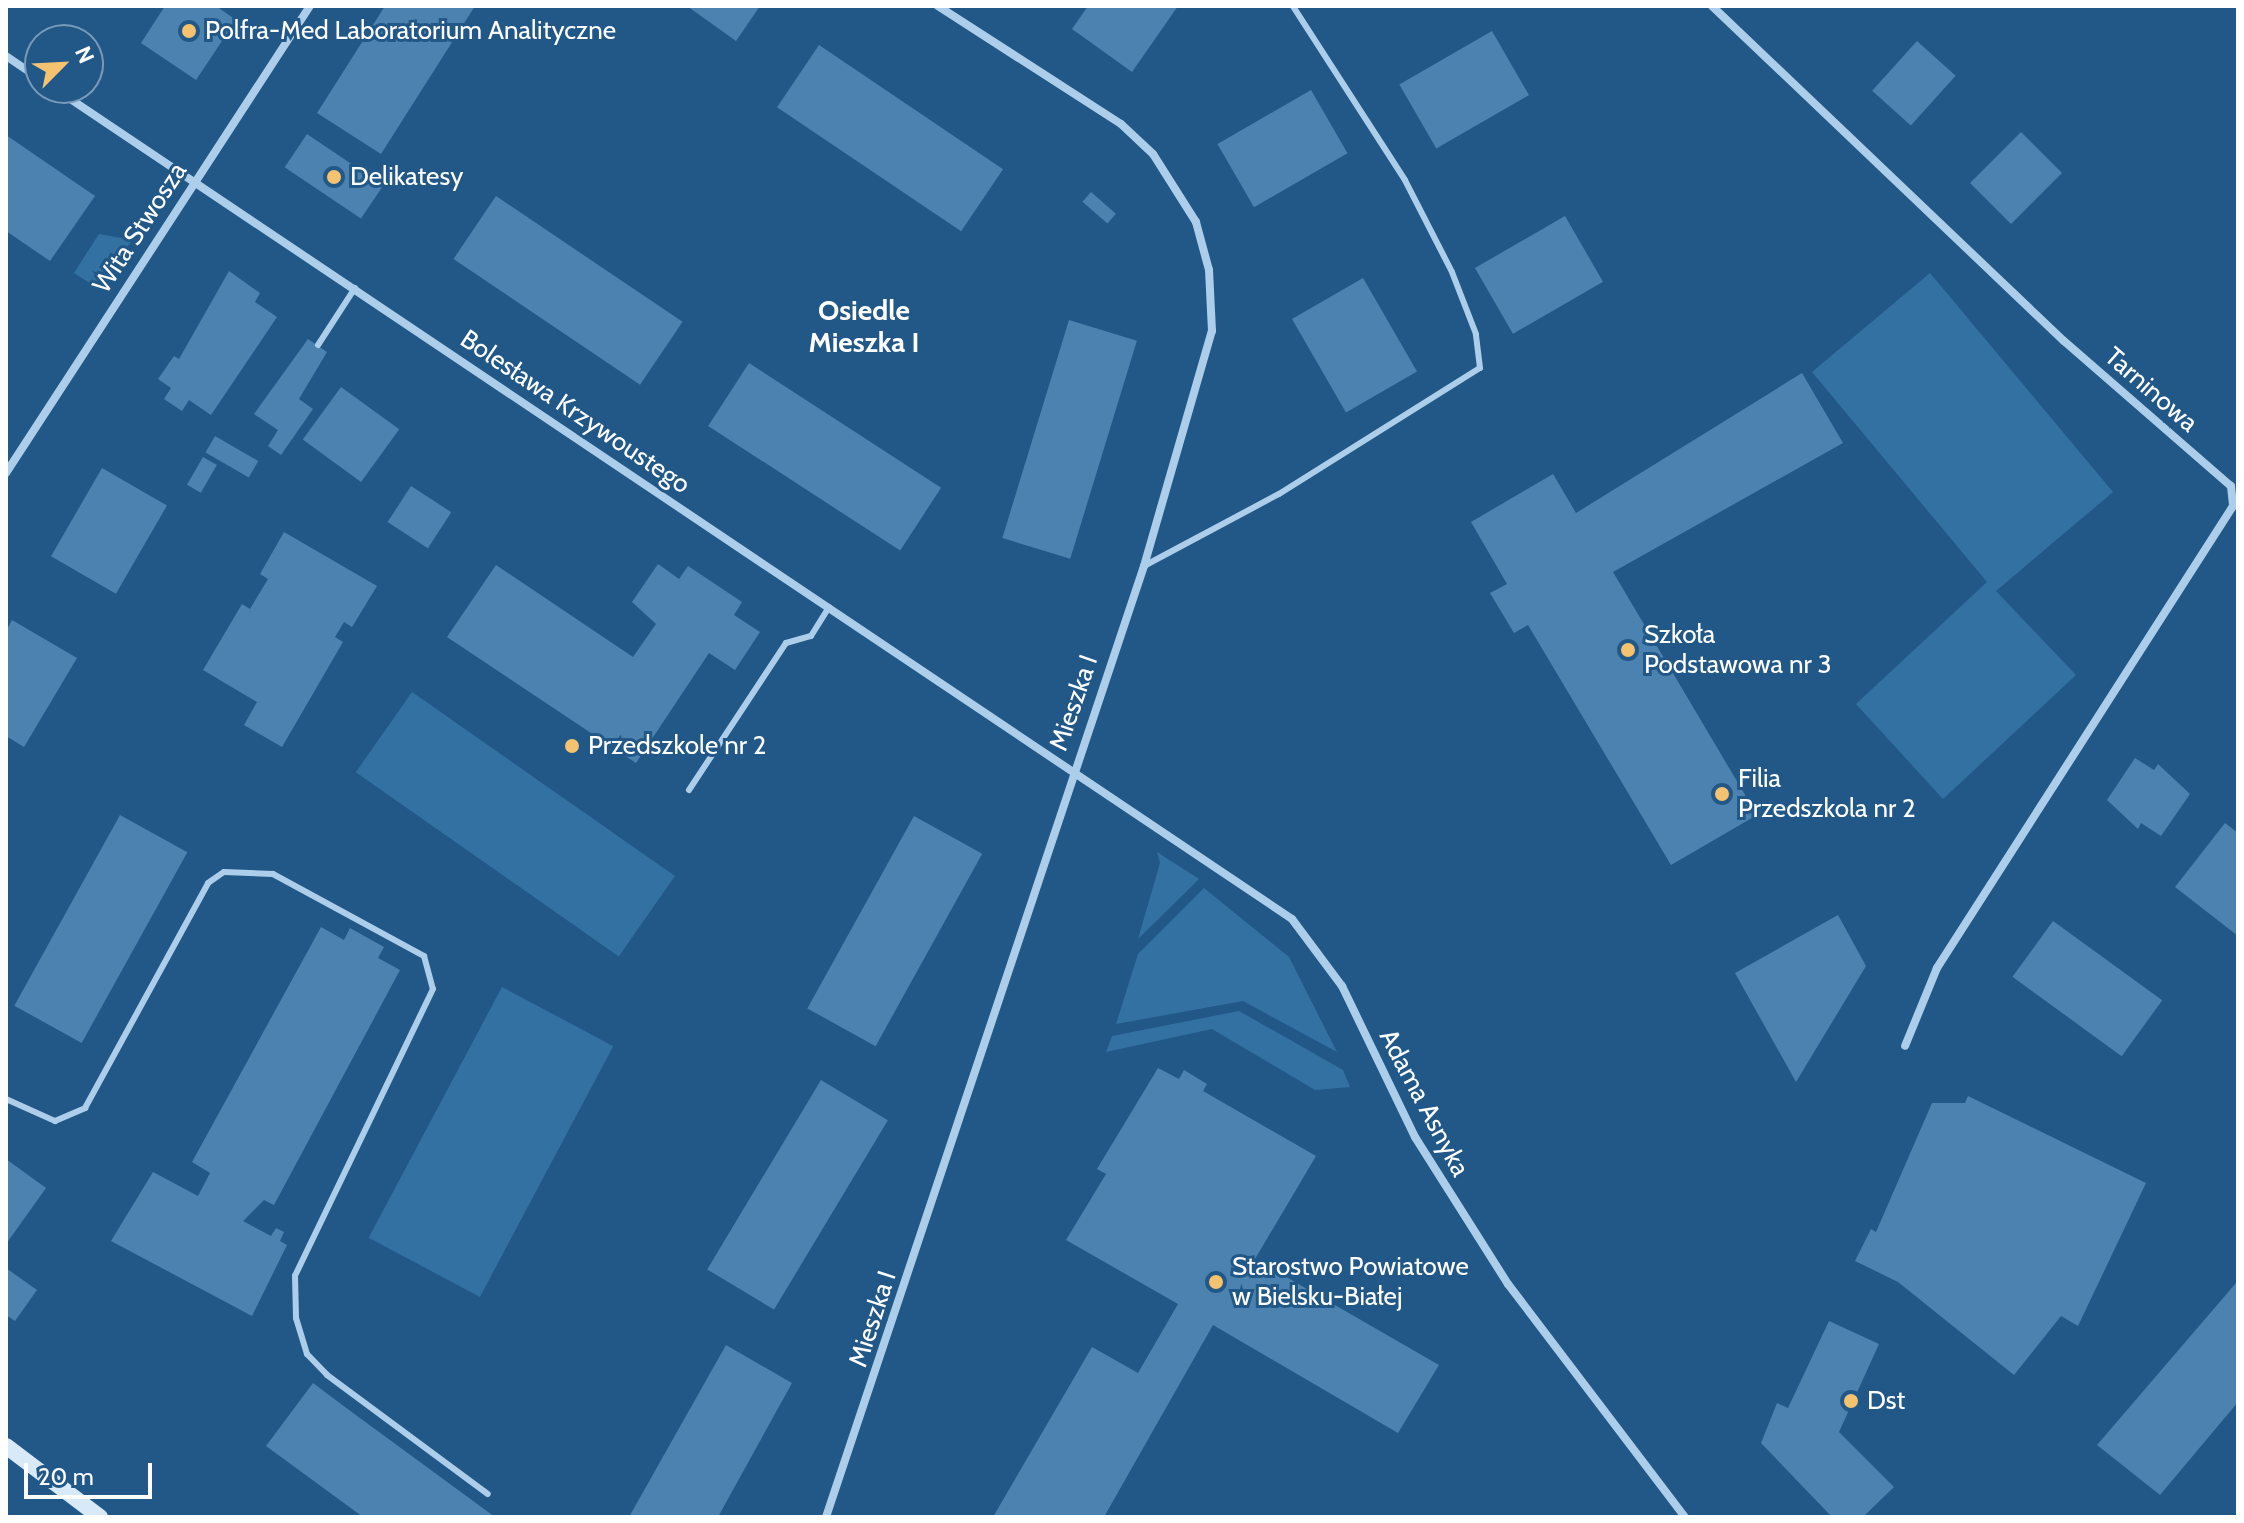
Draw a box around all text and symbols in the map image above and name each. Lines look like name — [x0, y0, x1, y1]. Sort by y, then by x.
place label: Polfra-Med Laboratorium Analityczne — [205, 15, 616, 47]
marker: Polfra-Med Laboratorium Analityczne — [180, 22, 198, 40]
north arrow — [24, 24, 104, 104]
text: N — [69, 42, 100, 67]
street label: Wita Stwosza — [86, 157, 194, 299]
place label: Delikatesy — [350, 161, 463, 193]
marker: Delikatesy — [325, 168, 343, 186]
district label: Osiedle Mieszka I — [809, 293, 919, 359]
street label: Bolesława Krzywoustego — [454, 324, 696, 500]
street label: Tarninowa — [2098, 341, 2204, 439]
place label: Szkoła Podstawowa nr 3 — [1644, 619, 1832, 680]
marker: Szkoła Podstawowa nr 3 — [1619, 641, 1637, 659]
street label: Mieszka I — [1043, 651, 1105, 755]
place label: Przedszkole nr 2 — [588, 730, 766, 762]
marker: Przedszkole nr 2 — [563, 737, 581, 755]
place label: Filia Przedszkola nr 2 — [1738, 763, 1916, 824]
marker: Filia Przedszkola nr 2 — [1713, 785, 1731, 803]
street label: Adama Asnyka — [1372, 1024, 1476, 1182]
place label: Starostwo Powiatowe w Bielsku-Białej — [1232, 1251, 1469, 1312]
street label: Mieszka I — [843, 1267, 903, 1371]
marker: Starostwo Powiatowe w Bielsku-Białej — [1207, 1273, 1225, 1291]
place label: Dst — [1867, 1385, 1905, 1417]
marker: Dst — [1842, 1392, 1860, 1410]
scale bar — [28, 1447, 156, 1497]
text: 20 m — [38, 1462, 94, 1491]

